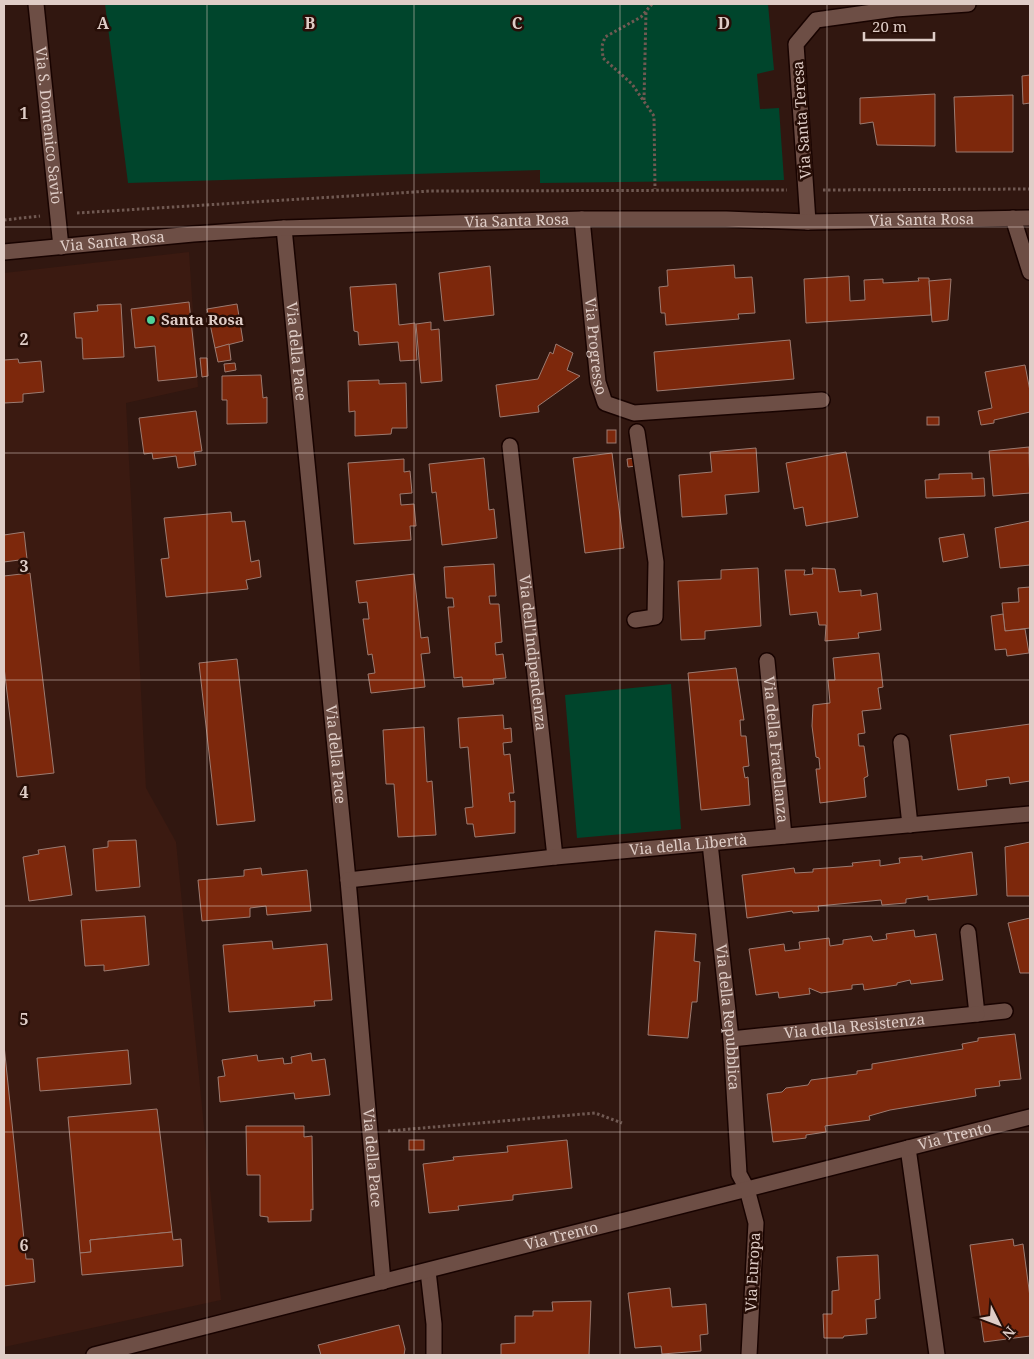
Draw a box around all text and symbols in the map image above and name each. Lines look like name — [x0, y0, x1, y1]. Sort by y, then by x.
scale bar — [864, 10, 934, 42]
text: A — [97, 12, 110, 34]
text: B — [305, 12, 316, 34]
text: C — [512, 12, 523, 34]
text: D — [718, 12, 730, 34]
text: 20 m — [872, 16, 907, 36]
street label: Via S. Domenico Savio — [31, 46, 68, 205]
street label: Via Santa Teresa — [787, 61, 815, 180]
text: 1 — [19, 102, 29, 124]
street label: Via Santa Rosa — [464, 208, 570, 232]
street label: Via Santa Rosa — [869, 208, 974, 230]
street label: Via Santa Rosa — [59, 226, 166, 256]
street label: Via Progresso — [581, 297, 613, 397]
street label: Via della Pace — [282, 301, 312, 402]
place label: Santa Rosa — [161, 309, 244, 329]
marker: Santa Rosa — [145, 314, 157, 326]
text: 2 — [19, 328, 29, 350]
text: 3 — [19, 555, 29, 577]
street label: Via dell'Indipendenza — [515, 574, 552, 731]
street label: Via della Fratellanza — [760, 675, 794, 824]
street label: Via della Pace — [322, 704, 351, 805]
text: 4 — [19, 781, 29, 803]
street label: Via della Libertà — [628, 829, 748, 859]
street label: Via della Repubblica — [712, 943, 745, 1091]
text: 5 — [19, 1008, 29, 1030]
street label: Via della Resistenza — [783, 1008, 926, 1043]
street label: Via della Pace — [359, 1107, 387, 1208]
street label: Via Trento — [915, 1116, 993, 1154]
street label: Via Trento — [522, 1216, 600, 1254]
street label: Via Europa — [740, 1232, 764, 1312]
text: 6 — [19, 1234, 29, 1256]
north arrow — [974, 1299, 1024, 1349]
text: N — [998, 1323, 1020, 1343]

